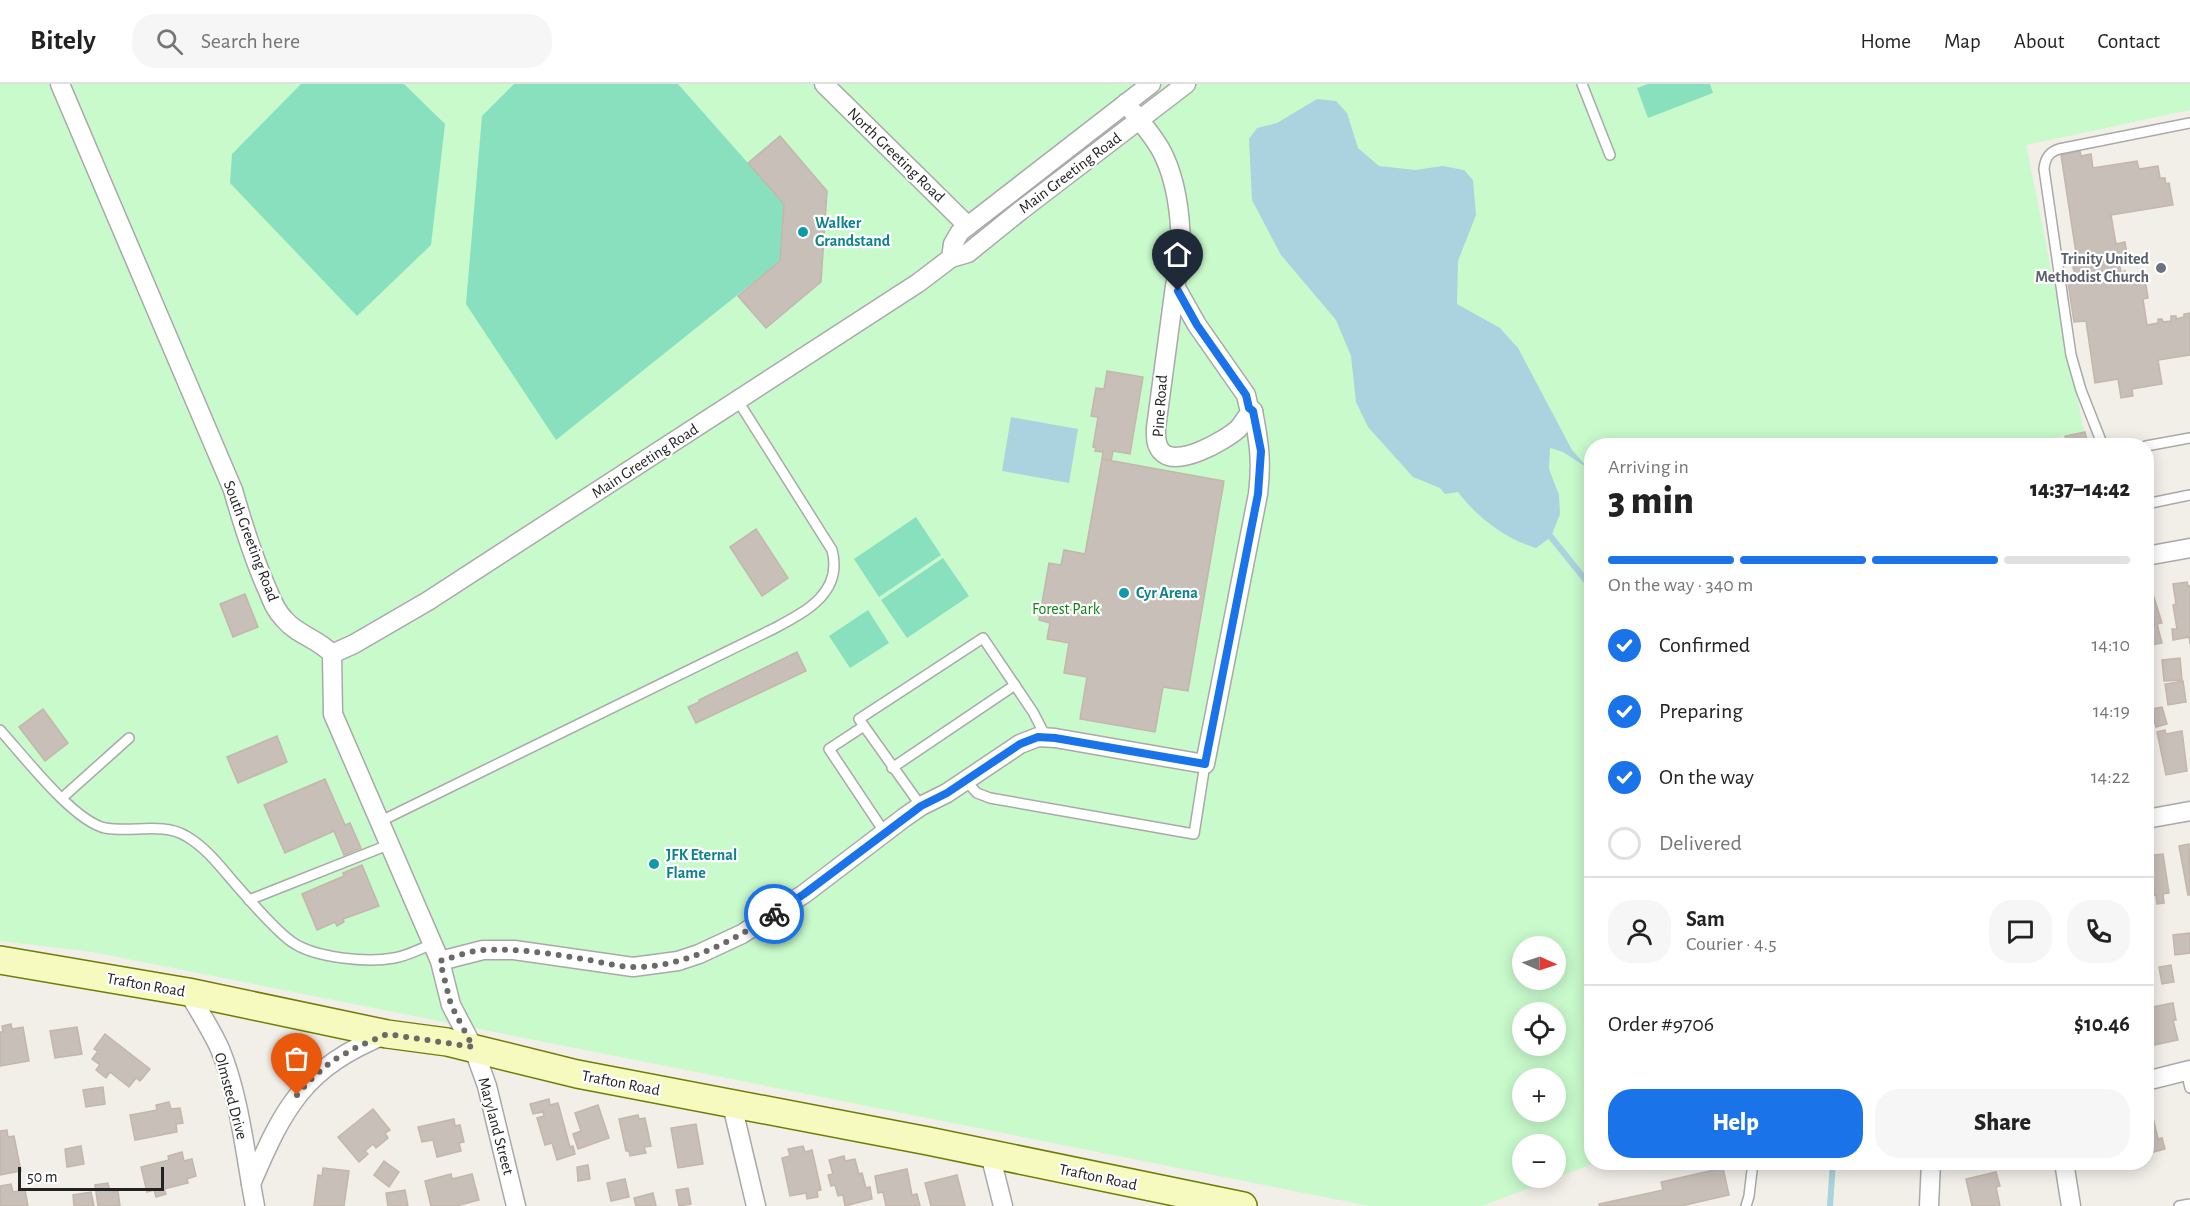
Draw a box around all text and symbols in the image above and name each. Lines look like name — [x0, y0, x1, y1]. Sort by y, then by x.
search box — [132, 14, 552, 68]
icon: search — [153, 25, 186, 58]
text: Bitely — [30, 27, 96, 55]
text: Search here — [201, 30, 300, 52]
text: Home — [1860, 31, 1911, 52]
text: Map — [1944, 31, 1981, 52]
text: About — [2014, 31, 2064, 52]
text: Contact — [2097, 31, 2160, 52]
street label: North Greeting Road — [844, 105, 948, 205]
street label: Main Greeting Road — [1016, 130, 1124, 216]
place label: Walker Grandstand — [815, 215, 891, 249]
marker: Walker Grandstand — [796, 225, 810, 239]
pin — [1152, 229, 1203, 291]
icon: home — [1161, 238, 1194, 271]
place label: Trinity United Methodist Church — [2035, 251, 2150, 285]
marker: Trinity United Methodist Church — [2154, 261, 2168, 275]
street label: Pine Road — [1150, 374, 1170, 438]
street label: Main Greeting Road — [589, 421, 701, 501]
text: Arriving in — [1608, 457, 1689, 477]
street label: South Greeting Road — [221, 478, 281, 604]
text: 14:37–14:42 — [2030, 478, 2130, 500]
text: 3 min — [1608, 482, 1694, 521]
text: On the way · 340 m — [1608, 575, 1753, 595]
place label: Cyr Arena — [1136, 585, 1198, 602]
marker: Cyr Arena — [1117, 586, 1131, 600]
park label: Forest Park — [1032, 601, 1101, 617]
icon: check — [1608, 629, 1641, 662]
text: Confirmed — [1659, 634, 1750, 656]
text: 14:10 — [2091, 635, 2130, 655]
icon: check — [1608, 695, 1641, 728]
text: Preparing — [1659, 700, 1743, 722]
text: 14:19 — [2093, 701, 2130, 721]
icon: check — [1608, 761, 1641, 794]
text: On the way — [1659, 766, 1754, 788]
text: 14:22 — [2091, 767, 2130, 787]
text: Delivered — [1659, 832, 1742, 854]
place label: JFK Eternal Flame — [666, 847, 737, 881]
marker: JFK Eternal Flame — [647, 857, 661, 871]
courier — [744, 884, 804, 944]
icon: bike — [758, 898, 791, 931]
button: person — [1608, 900, 1671, 963]
button: chat — [1989, 900, 2052, 963]
button: phone — [2067, 900, 2130, 963]
text: Sam — [1686, 908, 1725, 930]
text: Courier · 4.5 — [1686, 934, 1777, 954]
north arrow — [1512, 936, 1566, 990]
map controls — [1512, 936, 1566, 1188]
street label: Trafton Road — [106, 970, 186, 1000]
button: locate — [1512, 1002, 1566, 1056]
text: Order #9706 — [1608, 1013, 1714, 1035]
text: $10.46 — [2074, 1013, 2130, 1035]
pin — [271, 1033, 322, 1095]
icon: bag — [280, 1042, 313, 1075]
street label: Olmsted Drive — [212, 1051, 250, 1141]
street label: Trafton Road — [581, 1068, 661, 1098]
button: + — [1512, 1068, 1566, 1122]
street label: Maryland Street — [474, 1076, 517, 1177]
button: Help — [1608, 1089, 1863, 1158]
button: Share — [1875, 1089, 2130, 1158]
button: − — [1512, 1134, 1566, 1188]
street label: Trafton Road — [1058, 1161, 1138, 1193]
scale bar — [18, 1164, 164, 1192]
text: 50 m — [27, 1169, 58, 1185]

